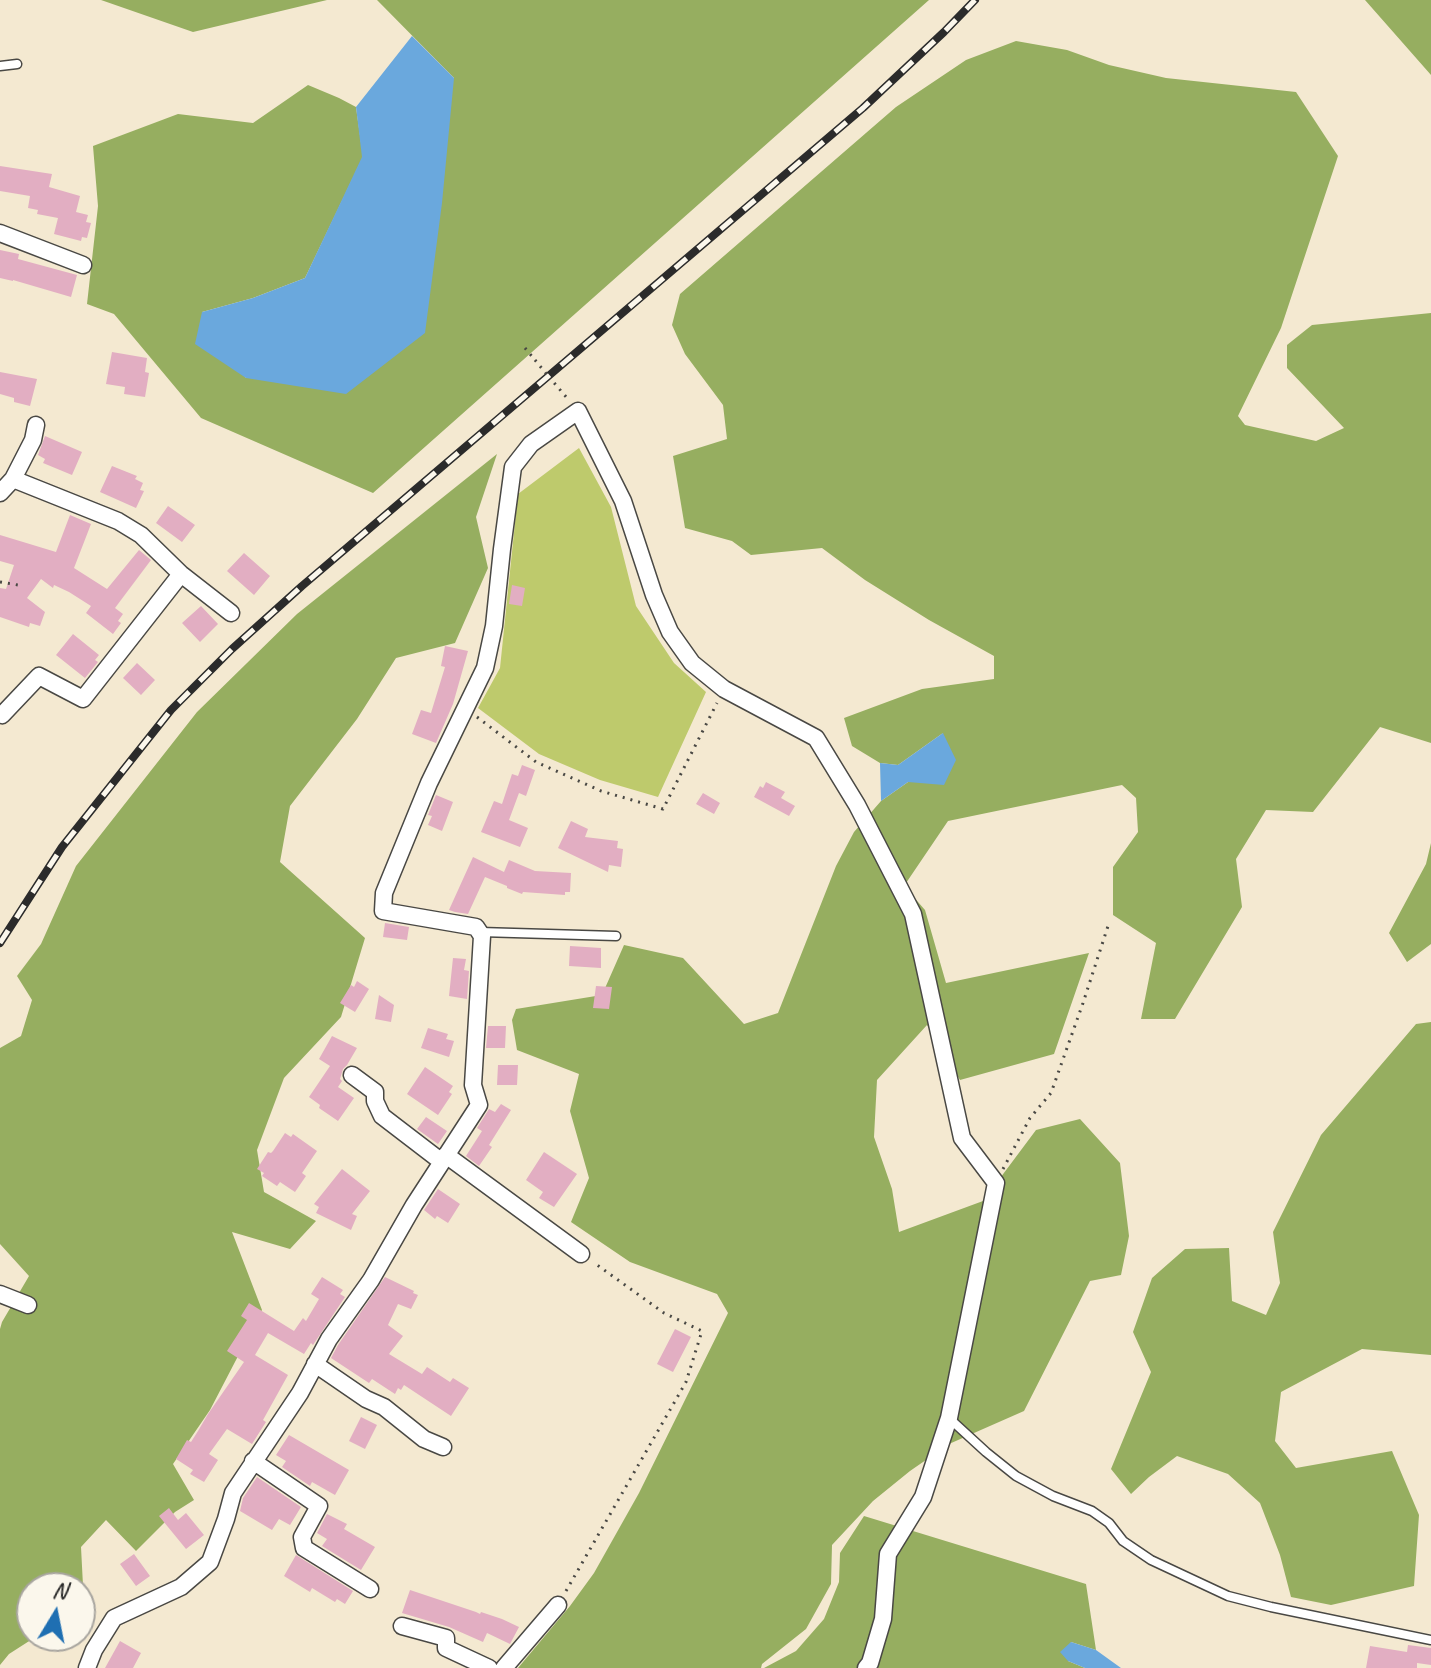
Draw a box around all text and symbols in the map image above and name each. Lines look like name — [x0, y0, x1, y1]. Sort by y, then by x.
north arrow — [16, 1572, 96, 1652]
text: N — [51, 1575, 69, 1605]

